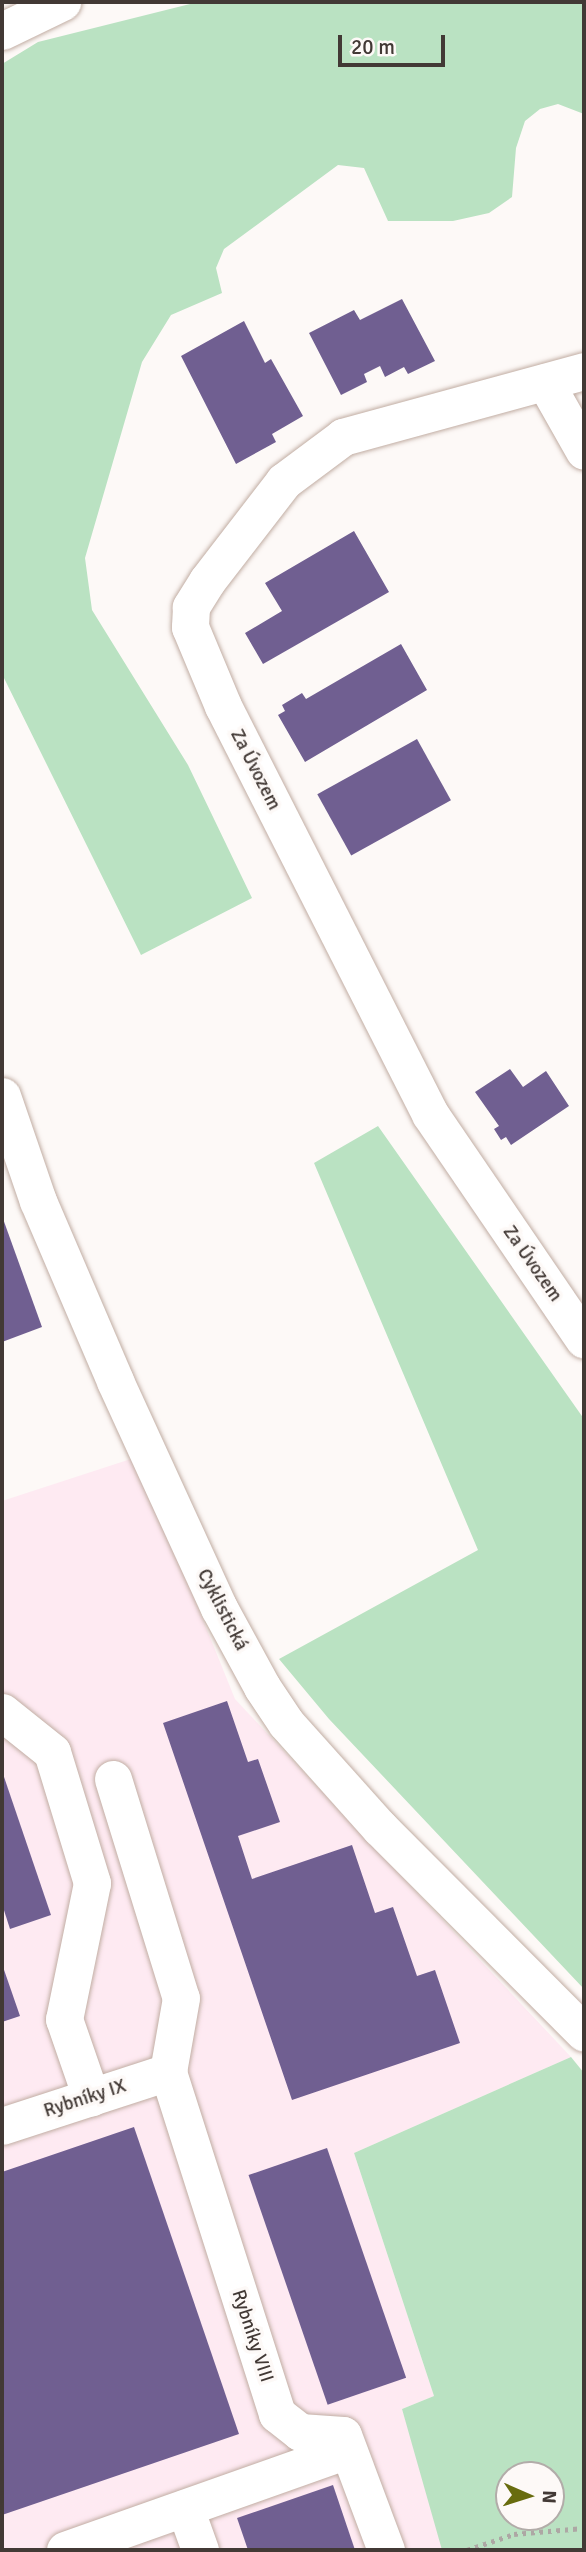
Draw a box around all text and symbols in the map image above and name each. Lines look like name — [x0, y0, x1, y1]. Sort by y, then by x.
scale bar — [341, 21, 448, 65]
text: 20 m — [351, 34, 395, 60]
street label: Za Úvozem — [225, 726, 285, 814]
street label: Za Úvozem — [498, 1222, 566, 1306]
street label: Cyklistická — [192, 1565, 252, 1655]
street label: Rybníky IX — [41, 2075, 129, 2123]
street label: Rybníky VIII — [226, 2287, 278, 2385]
north arrow — [495, 2461, 565, 2531]
text: N — [537, 2490, 561, 2504]

